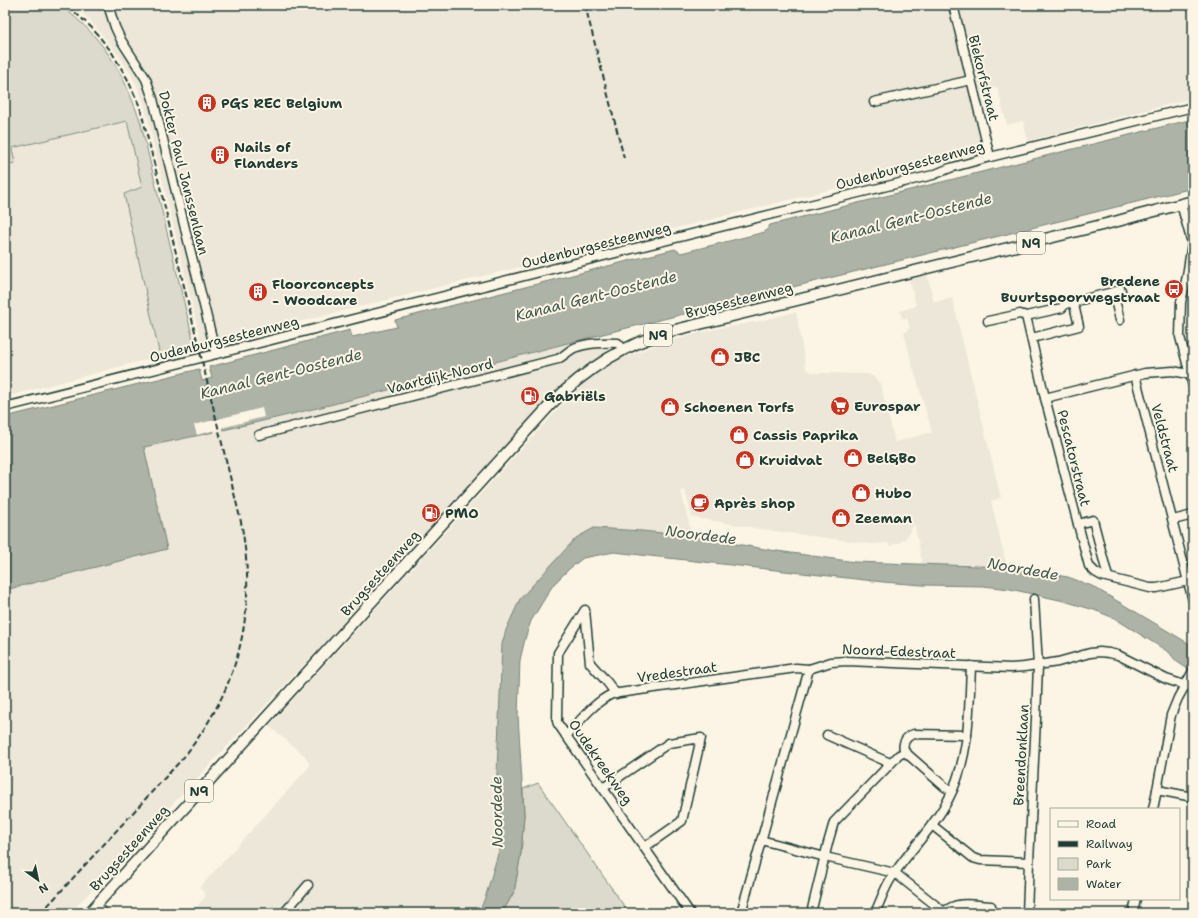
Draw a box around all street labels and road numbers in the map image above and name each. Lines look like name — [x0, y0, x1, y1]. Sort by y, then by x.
street label: Biekorfstraat — [965, 33, 1003, 123]
street label: Dokter Paul Janssenlaan — [155, 89, 213, 257]
street label: Oudenburgsesteenweg — [834, 136, 986, 194]
street label: Oudenburgsesteenweg — [520, 218, 672, 272]
road number: N9 — [1017, 232, 1045, 254]
street label: Brugsesteenweg — [683, 278, 795, 322]
street label: Oudenburgsesteenweg — [148, 312, 300, 366]
road number: N9 — [644, 324, 672, 346]
street label: Vaartdijk-Noord — [385, 354, 495, 398]
street label: Veldstraat — [1147, 402, 1183, 474]
street label: Pescatorstraat — [1053, 408, 1095, 508]
street label: Brugsesteenweg — [336, 526, 424, 620]
street label: Noord-Edestraat — [842, 640, 956, 662]
street label: Vredestraat — [636, 657, 718, 687]
street label: Breendonklaan — [1009, 703, 1033, 806]
street label: Oudekreekweg — [565, 716, 637, 808]
road number: N9 — [185, 780, 213, 802]
street label: Brugsesteenweg — [85, 801, 173, 895]

